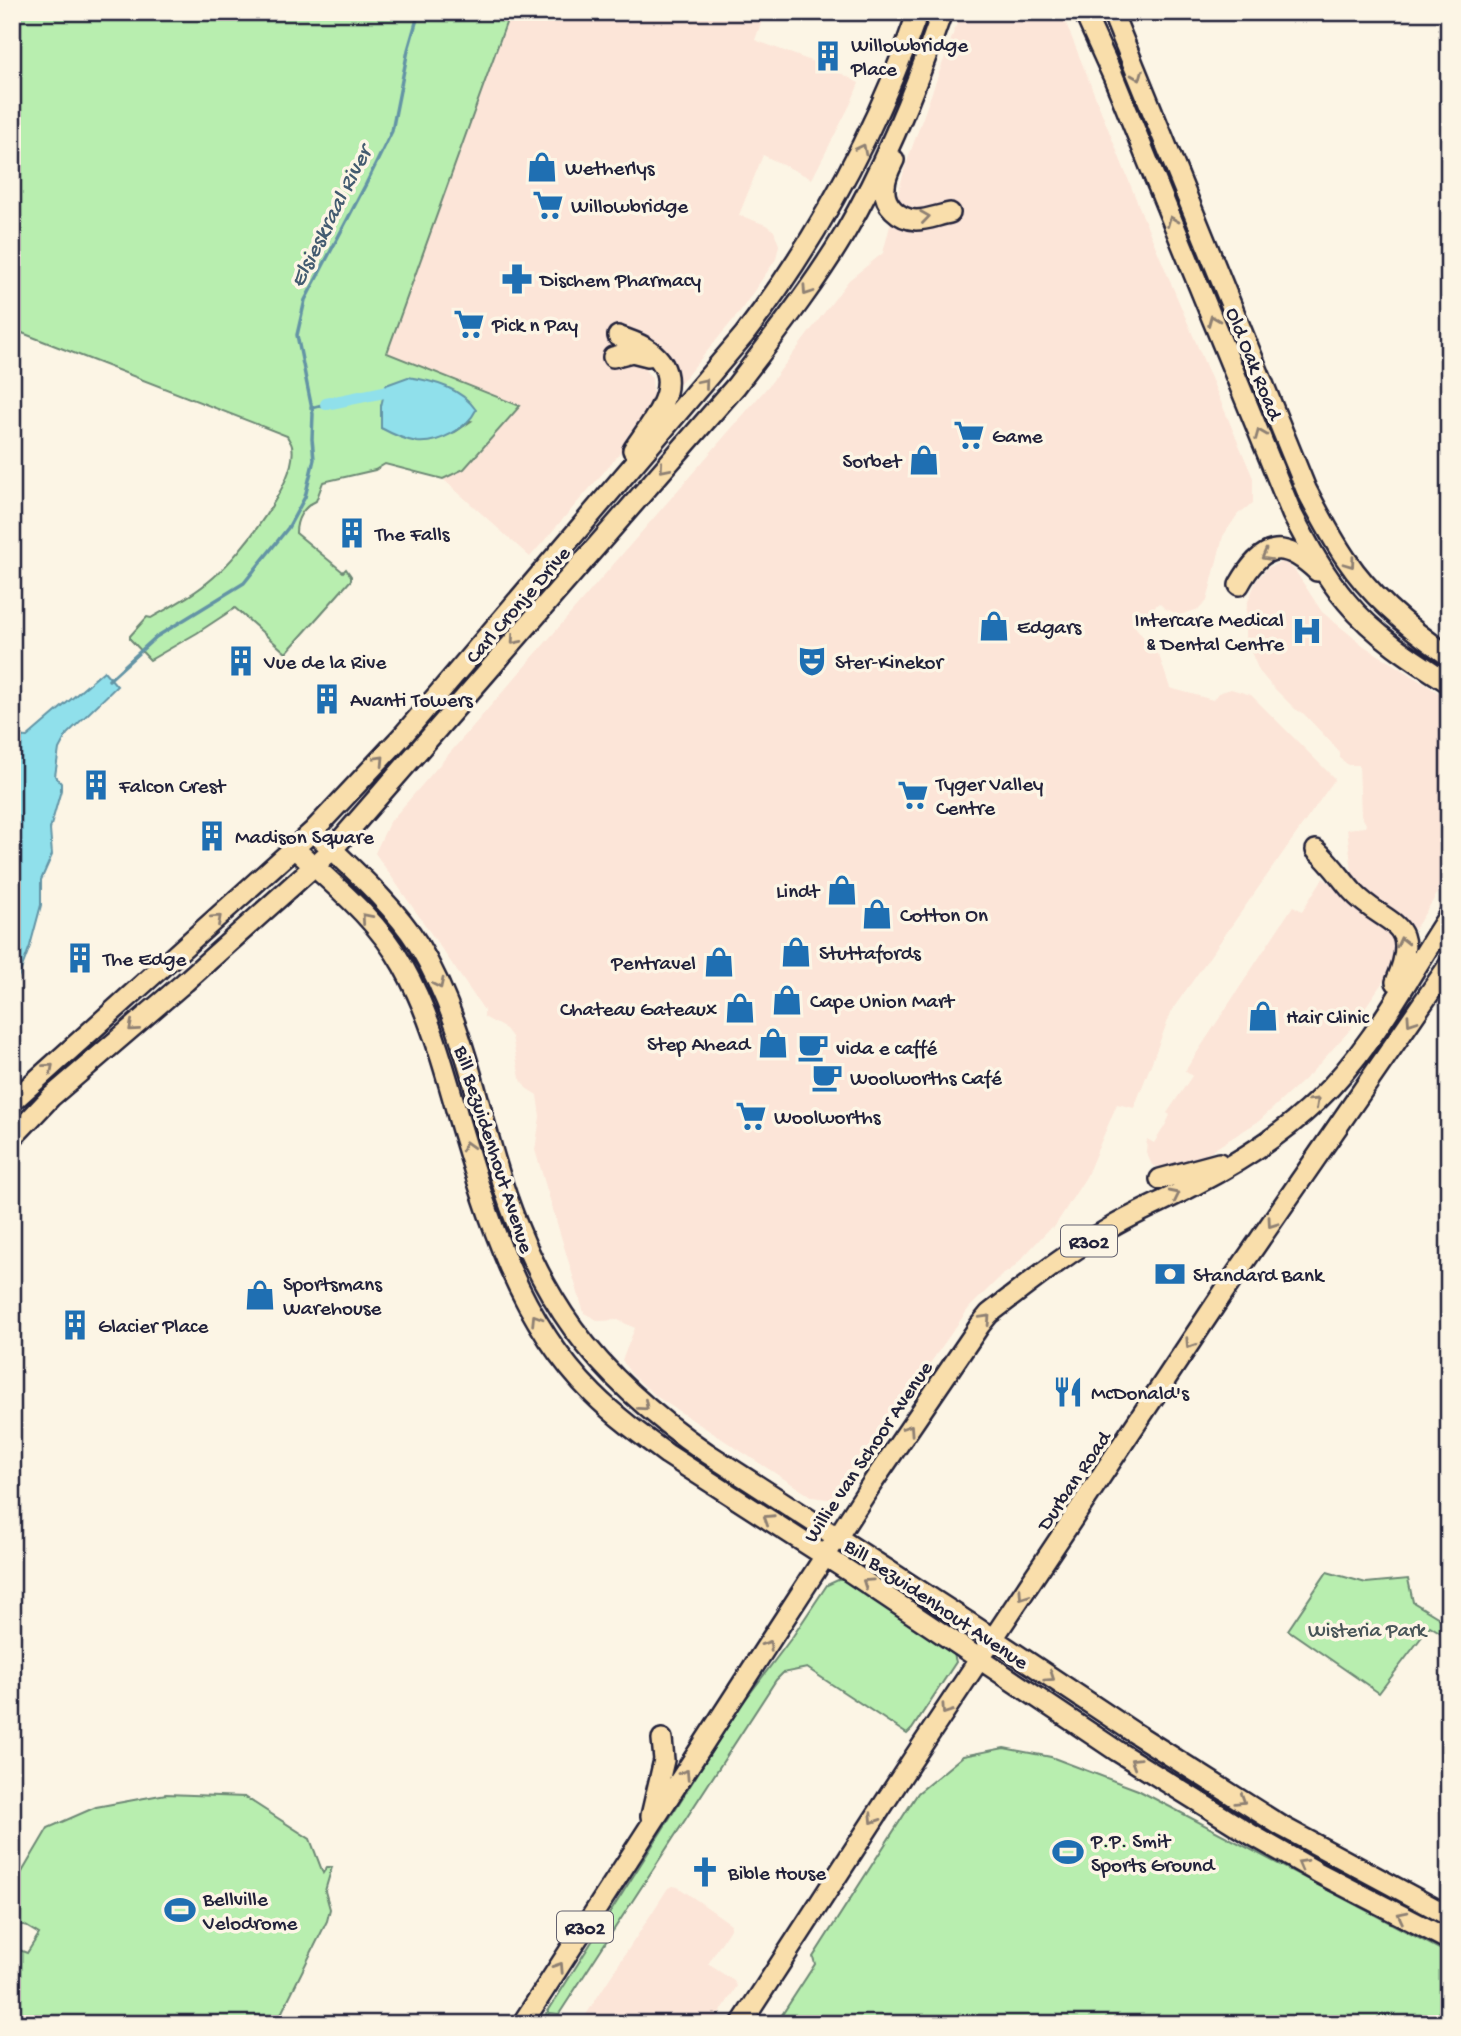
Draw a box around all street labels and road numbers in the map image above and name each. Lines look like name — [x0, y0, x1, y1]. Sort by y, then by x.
street label: Old Oak Road — [1218, 304, 1286, 426]
street label: Carl Cronje Drive — [462, 542, 578, 670]
street label: Bill Bezuidenhout Avenue — [446, 1042, 537, 1258]
road number: R302 — [1061, 1226, 1117, 1256]
street label: Willie van Schoor Avenue — [800, 1357, 941, 1548]
street label: Durban Road — [1032, 1426, 1119, 1538]
street label: Bill Bezuidenhout Avenue — [837, 1534, 1033, 1677]
road number: R302 — [557, 1912, 613, 1942]

